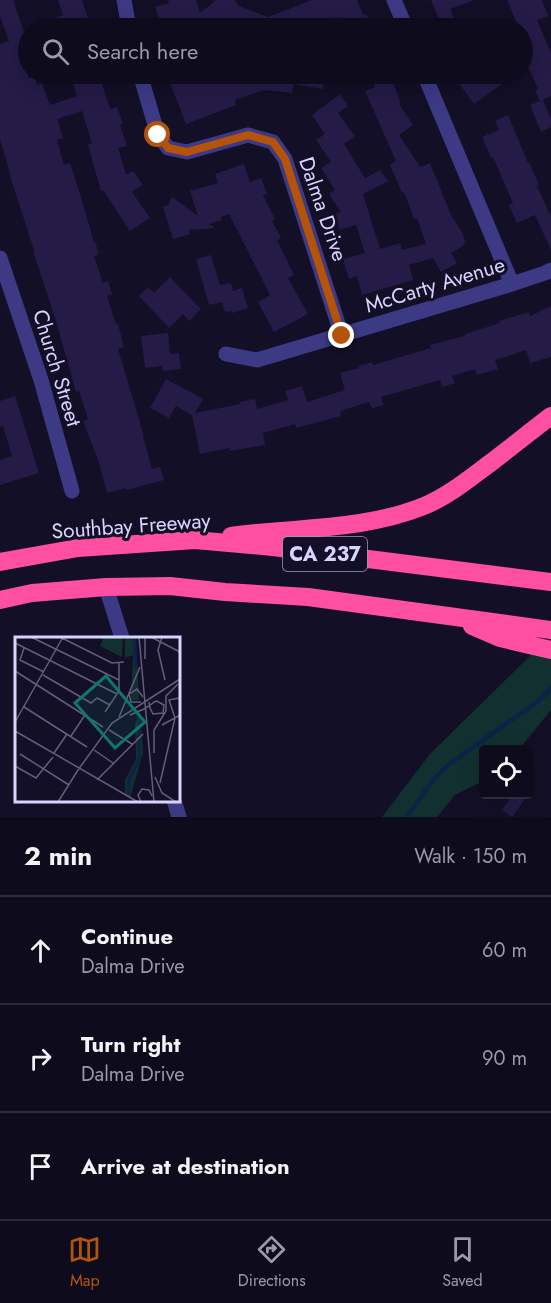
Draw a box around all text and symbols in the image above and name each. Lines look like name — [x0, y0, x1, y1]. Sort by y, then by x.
search box — [18, 18, 533, 84]
icon: search — [39, 35, 72, 68]
text: Search here — [87, 35, 198, 67]
route start — [144, 121, 170, 147]
street label: Dalma Drive — [291, 153, 355, 265]
street label: McCarty Avenue — [361, 249, 509, 321]
street label: Church Street — [25, 306, 89, 430]
route end — [328, 322, 354, 348]
street label: Southbay Freeway — [50, 505, 212, 547]
road number: CA 237 — [283, 537, 367, 571]
inset map — [15, 637, 180, 802]
map controls — [479, 745, 533, 799]
button: locate — [479, 745, 533, 799]
text: 2 min — [24, 837, 92, 875]
text: Walk · 150 m — [414, 842, 527, 871]
text: Continue — [81, 920, 173, 952]
icon: ahead — [24, 934, 57, 967]
text: 60 m — [482, 936, 527, 965]
text: Dalma Drive — [81, 952, 185, 981]
text: Turn right — [81, 1028, 181, 1060]
icon: right — [24, 1042, 57, 1075]
text: 90 m — [482, 1044, 527, 1073]
text: Dalma Drive — [81, 1060, 185, 1089]
icon: arrive — [24, 1150, 57, 1183]
text: Arrive at destination — [81, 1150, 290, 1182]
tab: Map — [68, 1233, 101, 1292]
tab: Directions — [238, 1233, 306, 1292]
tab: Saved — [442, 1233, 483, 1292]

